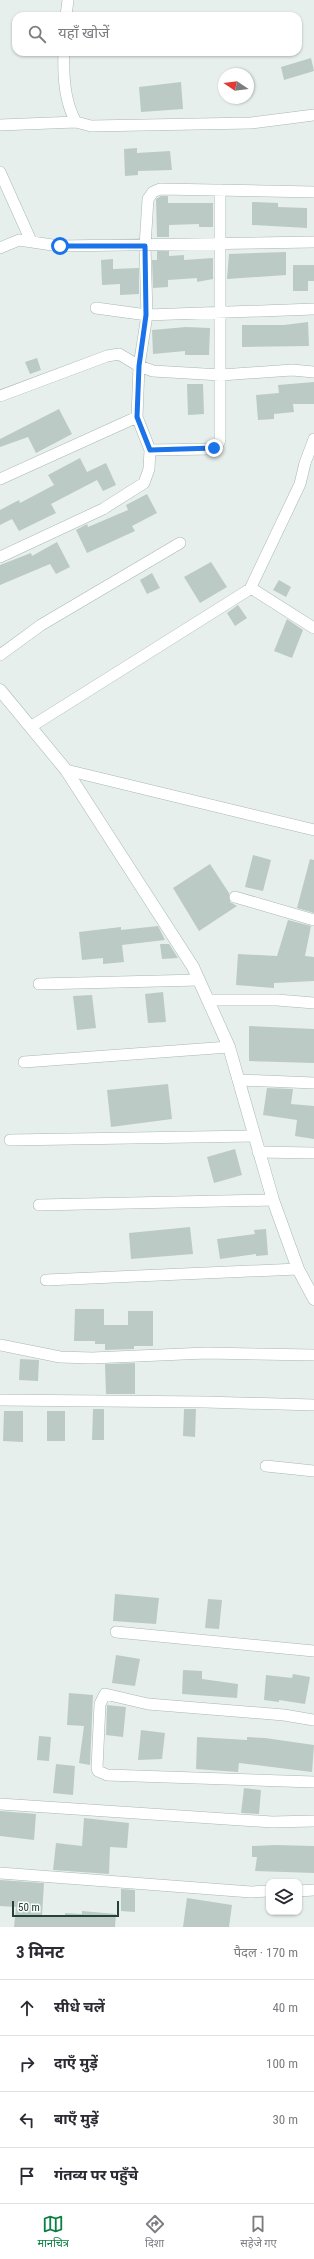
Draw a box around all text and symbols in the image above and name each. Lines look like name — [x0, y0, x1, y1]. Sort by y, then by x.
search box — [12, 12, 302, 56]
icon: search — [26, 23, 48, 45]
text: यहाँ खोजें — [58, 24, 109, 42]
north arrow — [218, 68, 254, 104]
route start — [51, 237, 69, 255]
route end — [205, 439, 223, 457]
map controls — [266, 1879, 302, 1915]
button: layers — [266, 1879, 302, 1915]
scale bar — [12, 1899, 119, 1918]
text: 50 m — [18, 1901, 40, 1914]
text: 3 मिनट — [16, 1942, 64, 1962]
text: पैदल · 170 m — [234, 1945, 298, 1960]
icon: ahead — [16, 1997, 38, 2019]
text: सीधे चलें — [54, 1998, 105, 2016]
text: 40 m — [272, 2000, 298, 2015]
icon: right — [16, 2053, 38, 2075]
text: दाएँ मुड़ें — [54, 2054, 98, 2072]
text: 100 m — [266, 2056, 298, 2071]
icon: left — [16, 2109, 38, 2131]
text: बाएँ मुड़ें — [54, 2110, 99, 2128]
text: 30 m — [272, 2112, 298, 2127]
icon: arrive — [16, 2165, 38, 2187]
text: गंतव्य पर पहुँचे — [54, 2166, 138, 2184]
tab: मानचित्र — [37, 2213, 69, 2251]
tab: दिशा — [144, 2213, 166, 2251]
tab: सहेजे गए — [240, 2213, 277, 2251]

